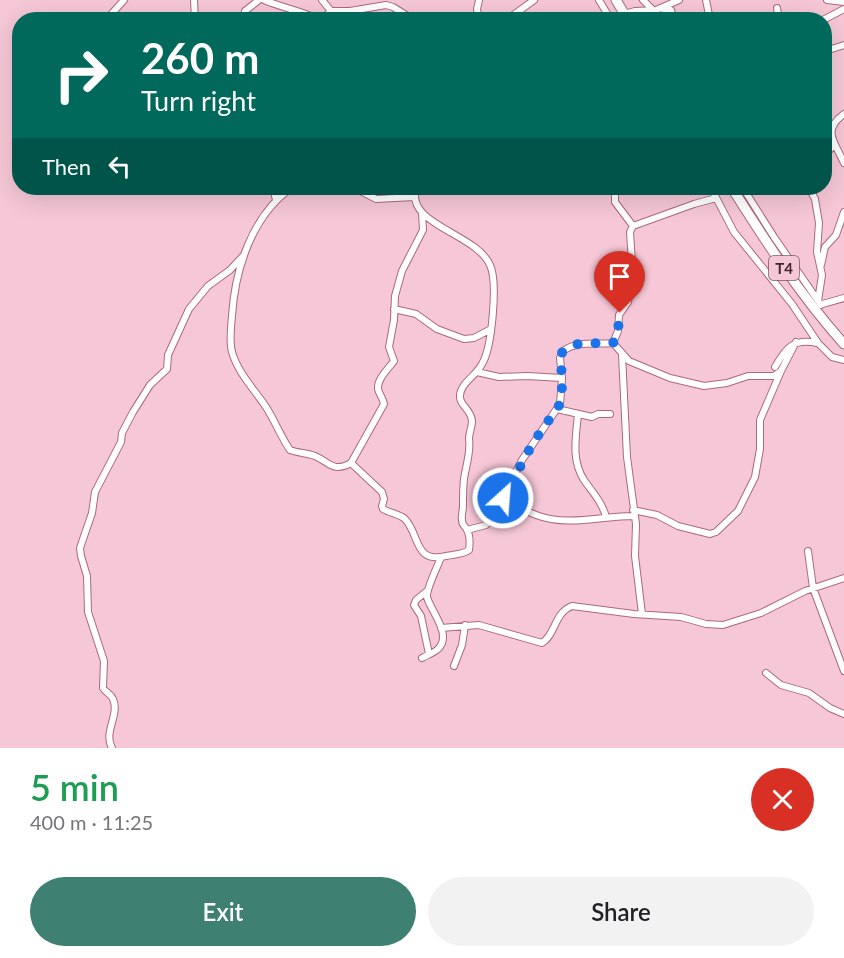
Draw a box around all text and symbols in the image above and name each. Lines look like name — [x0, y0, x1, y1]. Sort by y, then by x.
text: 260 m — [141, 33, 259, 83]
icon: right — [42, 36, 120, 114]
text: Turn right — [141, 84, 256, 117]
icon: left — [103, 150, 136, 183]
text: Then — [42, 153, 91, 180]
pin — [594, 251, 645, 313]
road number: T4 — [769, 256, 799, 280]
icon: arrive — [603, 260, 636, 293]
position arrow — [471, 466, 535, 530]
text: 5 min — [30, 765, 119, 809]
button: close — [751, 768, 814, 831]
text: 400 m · 11:25 — [30, 810, 153, 834]
button: Exit — [30, 877, 416, 946]
button: Share — [428, 877, 814, 946]

